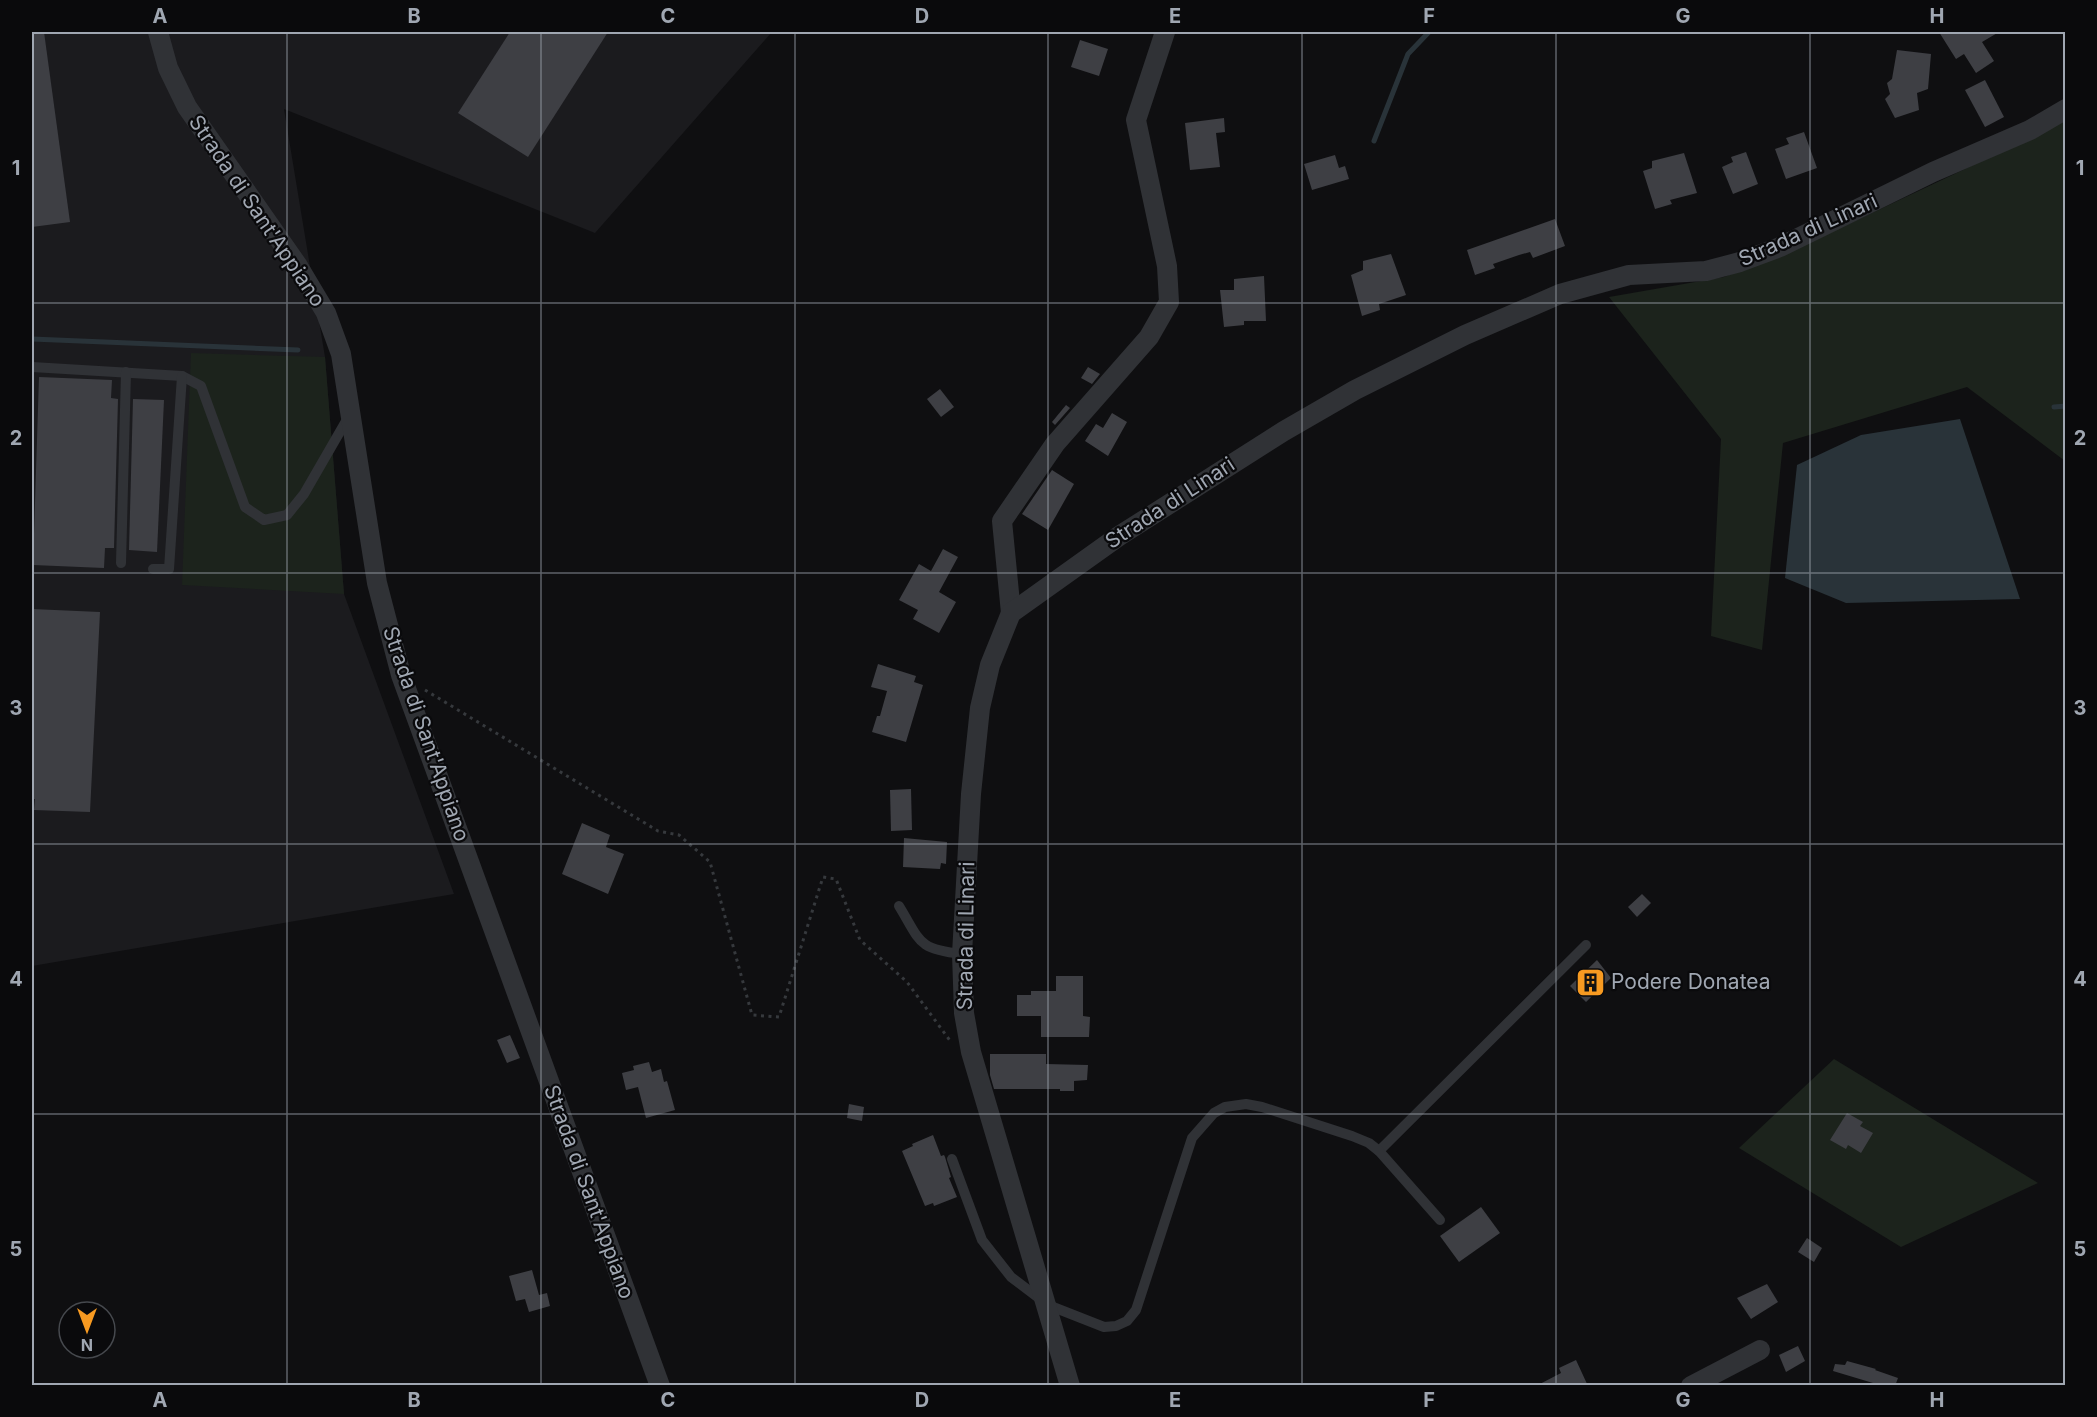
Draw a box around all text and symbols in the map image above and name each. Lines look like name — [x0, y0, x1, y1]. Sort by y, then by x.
text: A — [153, 4, 168, 28]
text: B — [407, 4, 421, 28]
text: C — [661, 4, 675, 28]
text: D — [915, 4, 929, 28]
text: E — [1169, 4, 1181, 28]
text: F — [1423, 4, 1435, 28]
text: G — [1675, 4, 1691, 28]
text: H — [1930, 4, 1944, 28]
street label: Strada di Sant'Appiano — [184, 110, 331, 311]
text: 1 — [12, 156, 20, 180]
text: 1 — [2076, 156, 2084, 180]
street label: Strada di Linari — [1735, 188, 1881, 271]
text: 2 — [10, 426, 22, 450]
text: 2 — [2074, 426, 2086, 450]
street label: Strada di Linari — [1100, 452, 1239, 554]
street label: Strada di Sant'Appiano — [378, 623, 475, 845]
text: 3 — [10, 696, 22, 720]
text: 3 — [2074, 696, 2086, 720]
street label: Strada di Linari — [952, 861, 979, 1011]
building icon: Podere Donatea — [1574, 966, 1606, 998]
text: 4 — [9, 967, 23, 991]
text: 4 — [2073, 967, 2087, 991]
place label: Podere Donatea — [1611, 969, 1771, 994]
street label: Strada di Sant'Appiano — [539, 1082, 640, 1302]
text: 5 — [10, 1237, 22, 1261]
text: 5 — [2074, 1237, 2086, 1261]
north arrow — [57, 1300, 117, 1360]
text: N — [81, 1335, 93, 1355]
text: A — [153, 1388, 168, 1412]
text: B — [407, 1388, 421, 1412]
text: C — [661, 1388, 675, 1412]
text: D — [915, 1388, 929, 1412]
text: E — [1169, 1388, 1181, 1412]
text: F — [1423, 1388, 1435, 1412]
text: G — [1675, 1388, 1691, 1412]
text: H — [1930, 1388, 1944, 1412]

